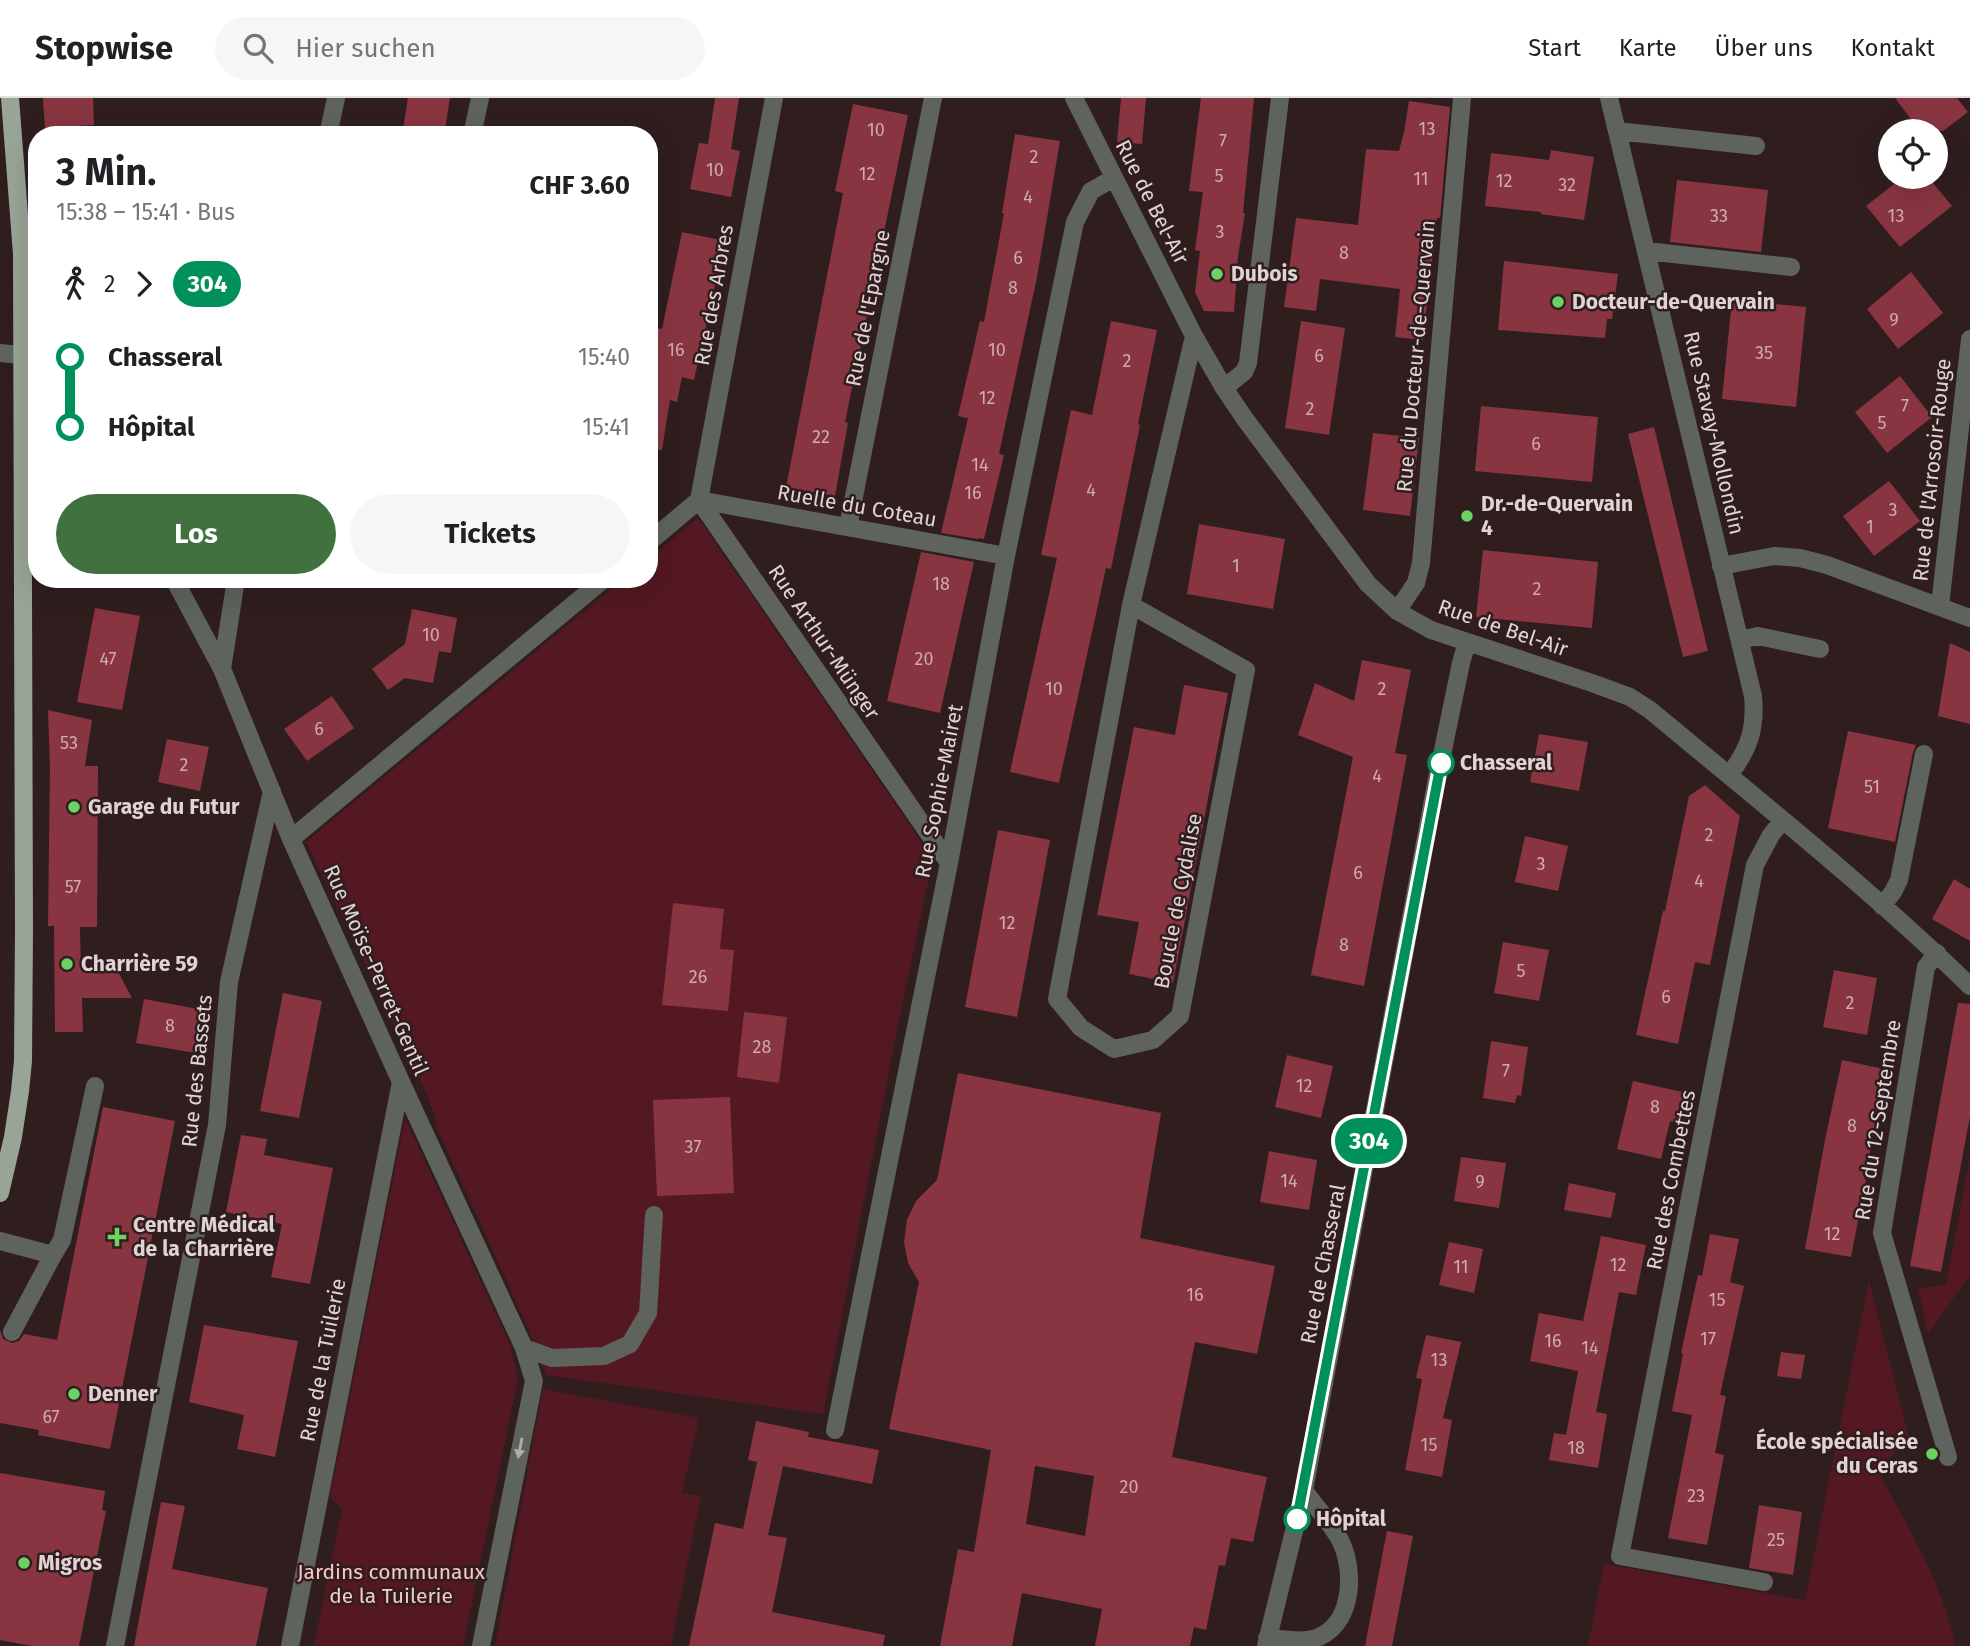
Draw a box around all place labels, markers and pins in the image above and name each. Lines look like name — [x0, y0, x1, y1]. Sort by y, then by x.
place label: Dubois — [1231, 261, 1298, 287]
marker: Dubois — [1209, 266, 1225, 282]
place label: Docteur-de-Quervain — [1572, 289, 1775, 315]
marker: Docteur-de-Quervain — [1550, 294, 1566, 310]
place label: Dr.-de-Quervain 4 — [1481, 491, 1633, 541]
marker: Dr.-de-Quervain 4 — [1459, 508, 1475, 524]
marker: Chasseral — [1428, 750, 1454, 776]
place label: Chasseral — [1460, 750, 1553, 776]
place label: Garage du Futur — [88, 794, 240, 820]
marker: Garage du Futur — [66, 799, 82, 815]
place label: Charrière 59 — [81, 951, 198, 977]
marker: Charrière 59 — [59, 956, 75, 972]
place label: Centre Médical de la Charrière — [133, 1212, 276, 1262]
marker: Centre Médical de la Charrière — [107, 1227, 127, 1247]
place label: Denner — [88, 1381, 158, 1407]
marker: Denner — [66, 1386, 82, 1402]
place label: École spécialisée du Ceras — [1756, 1428, 1918, 1479]
marker: École spécialisée du Ceras — [1924, 1446, 1940, 1462]
marker: Hôpital — [1284, 1506, 1310, 1532]
place label: Hôpital — [1316, 1506, 1387, 1532]
place label: Migros — [38, 1550, 102, 1576]
marker: Migros — [16, 1555, 32, 1571]

